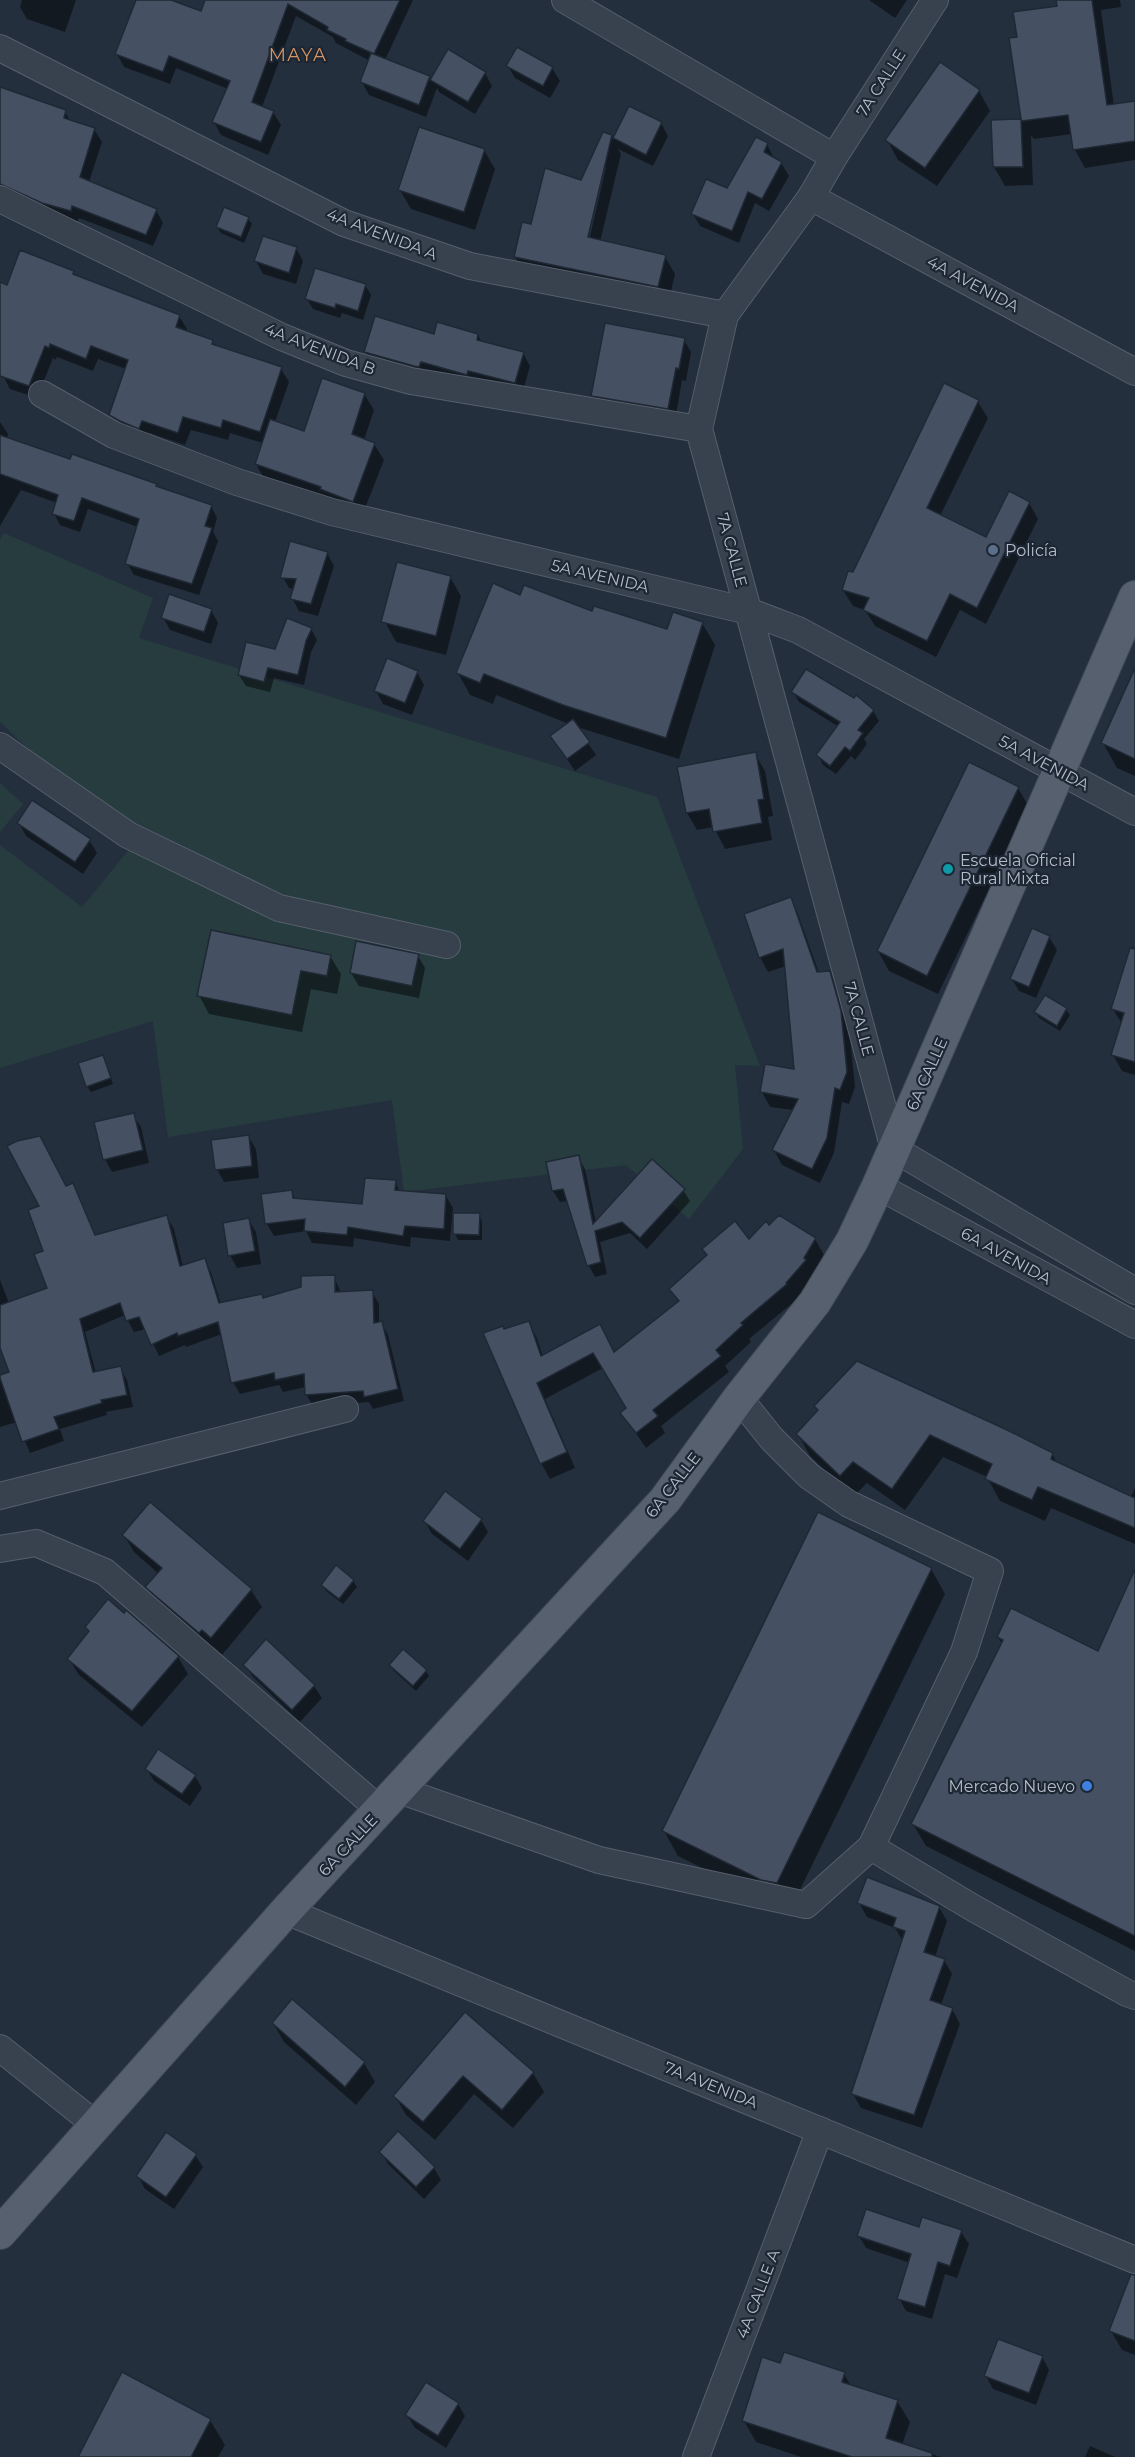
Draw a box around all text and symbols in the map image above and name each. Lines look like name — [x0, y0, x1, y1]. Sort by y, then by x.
district label: MAYA — [269, 44, 327, 66]
street label: 7A CALLE — [852, 46, 910, 120]
street label: 4A AVENIDA A — [324, 204, 440, 264]
street label: 4A AVENIDA — [924, 252, 1023, 316]
street label: 4A AVENIDA B — [262, 319, 378, 379]
street label: 7A CALLE — [713, 511, 751, 589]
place label: Policía — [1005, 541, 1058, 560]
marker: Policía — [986, 543, 1000, 557]
street label: 5A AVENIDA — [549, 556, 651, 597]
street label: 5A AVENIDA — [996, 731, 1093, 795]
place label: Escuela Oficial Rural Mixta — [960, 851, 1076, 888]
marker: Escuela Oficial Rural Mixta — [941, 862, 955, 876]
street label: 7A CALLE — [840, 980, 878, 1058]
street label: 6A CALLE — [903, 1035, 951, 1113]
street label: 6A AVENIDA — [957, 1223, 1055, 1289]
street label: 6A CALLE — [642, 1449, 704, 1521]
place label: Mercado Nuevo — [949, 1777, 1075, 1796]
marker: Mercado Nuevo — [1080, 1779, 1094, 1793]
street label: 6A CALLE — [315, 1810, 381, 1880]
street label: 7A AVENIDA — [662, 2058, 761, 2113]
street label: 4A CALLE A — [732, 2246, 784, 2341]

